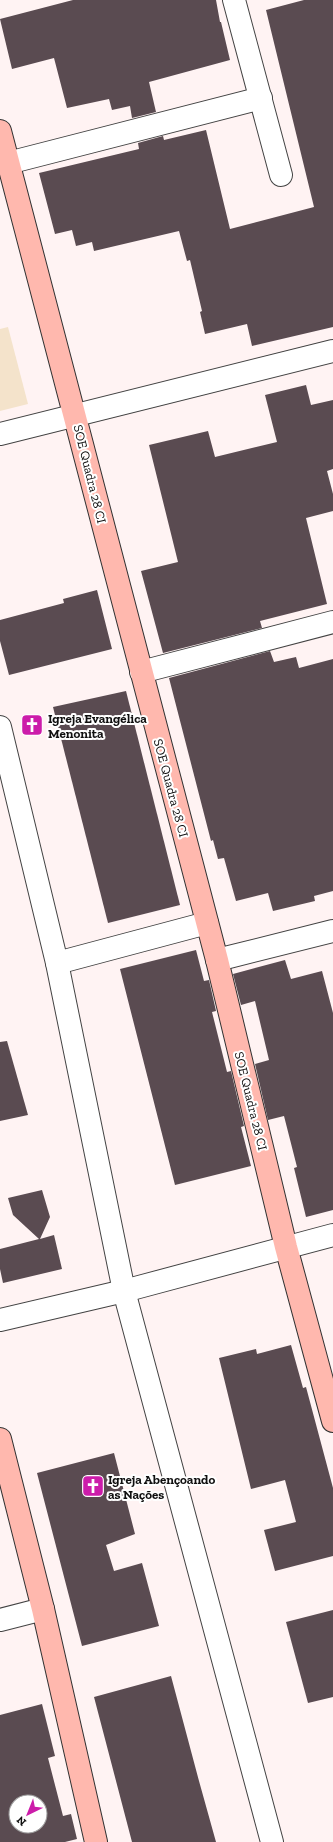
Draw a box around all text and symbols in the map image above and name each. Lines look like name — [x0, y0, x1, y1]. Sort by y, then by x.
street label: SOE Quadra 28 CI — [71, 423, 109, 525]
place label: Igreja Evangélica Menonita — [48, 711, 147, 741]
church icon: Igreja Evangélica Menonita — [19, 712, 45, 738]
street label: SOE Quadra 28 CI — [151, 737, 191, 839]
street label: SOE Quadra 28 CI — [232, 1050, 270, 1152]
place label: Igreja Abençoando as Nações — [108, 1472, 216, 1502]
church icon: Igreja Abençoando as Nações — [80, 1473, 106, 1499]
north arrow — [8, 1794, 48, 1834]
text: N — [14, 1813, 29, 1829]

